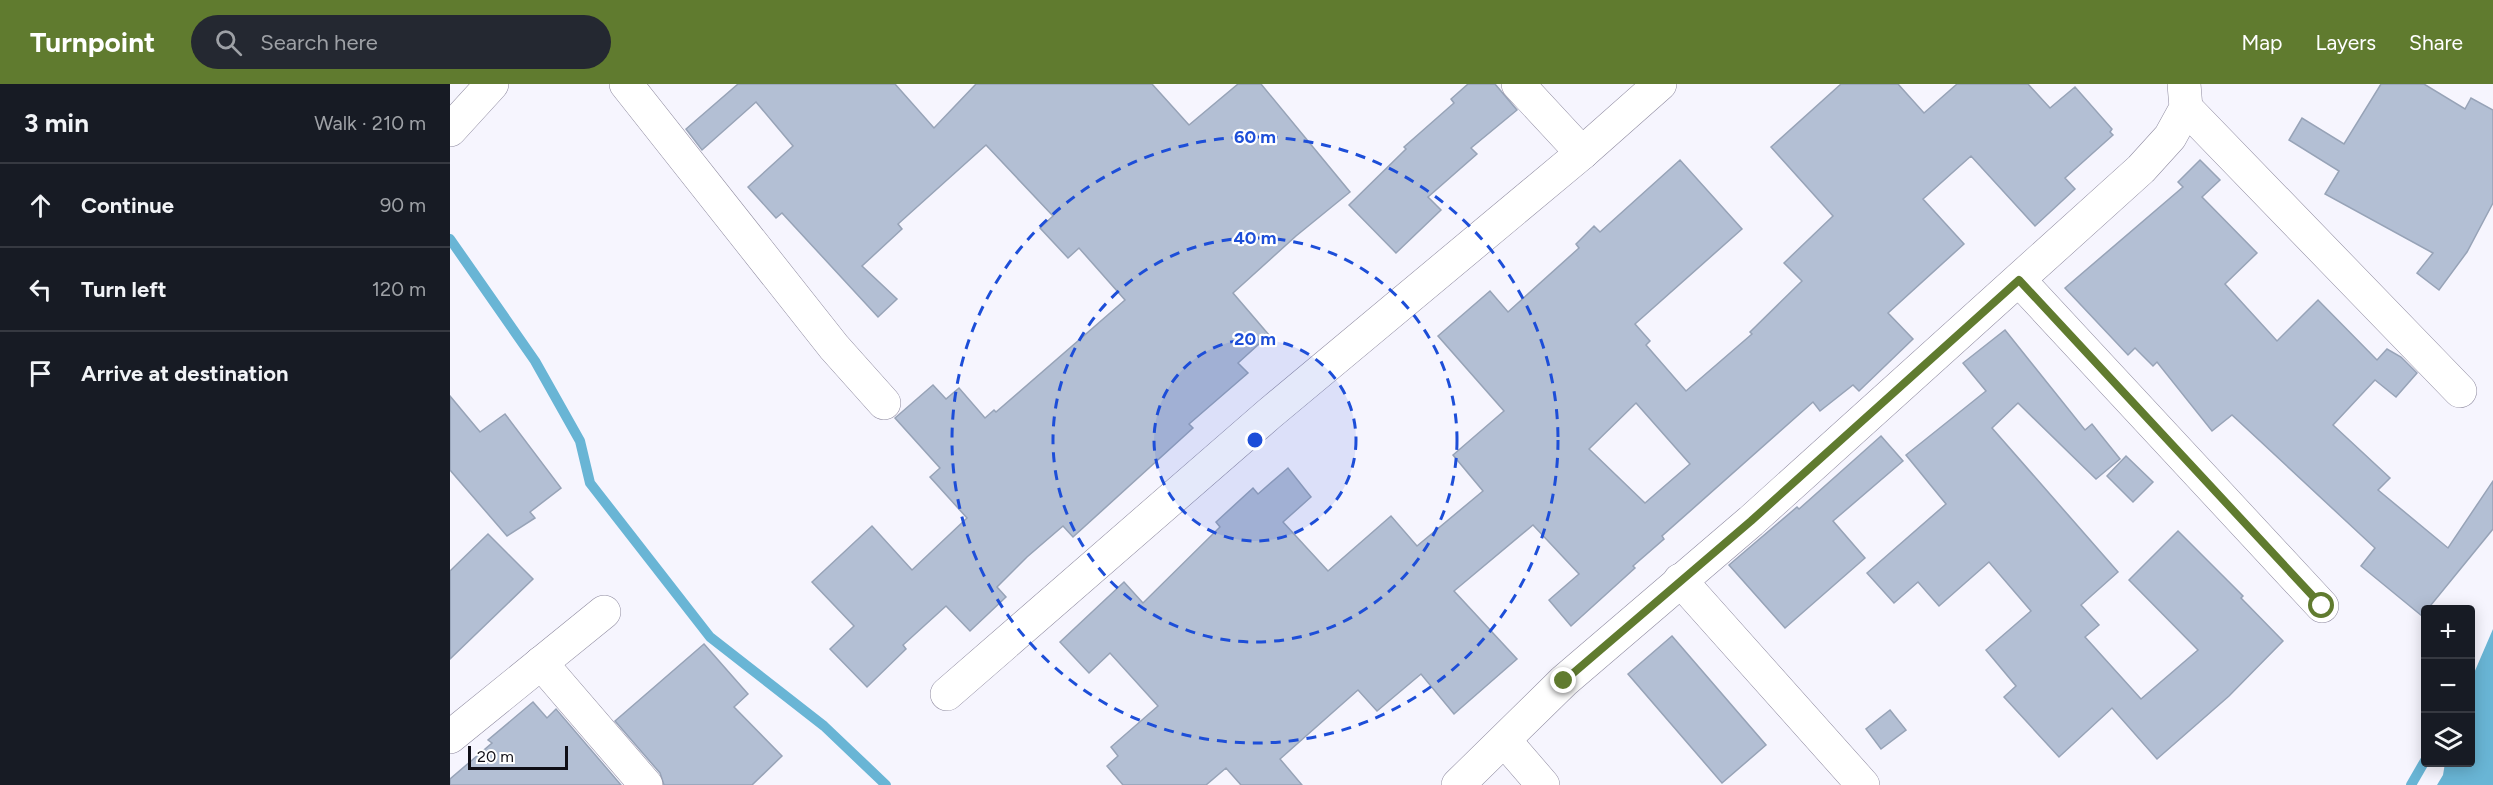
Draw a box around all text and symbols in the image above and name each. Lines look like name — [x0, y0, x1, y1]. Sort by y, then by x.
search box — [191, 15, 611, 69]
text: Turnpoint — [30, 25, 155, 59]
icon: search — [212, 26, 245, 59]
text: Search here — [260, 29, 378, 56]
text: Map — [2242, 30, 2282, 55]
text: Layers — [2315, 30, 2376, 55]
text: Share — [2409, 30, 2463, 55]
text: 3 min — [24, 107, 89, 139]
text: Walk · 210 m — [314, 111, 426, 135]
text: 60 m — [1234, 126, 1276, 148]
icon: ahead — [24, 189, 57, 222]
text: Continue — [81, 192, 174, 219]
text: 90 m — [380, 193, 426, 217]
text: 40 m — [1233, 227, 1277, 249]
icon: left — [24, 273, 57, 306]
text: Turn left — [81, 276, 167, 303]
text: 120 m — [372, 277, 426, 301]
text: 20 m — [1234, 328, 1276, 350]
icon: arrive — [24, 357, 57, 390]
text: Arrive at destination — [81, 360, 289, 387]
centre of rings — [1245, 430, 1265, 450]
route start — [2308, 592, 2334, 618]
map controls — [2421, 605, 2475, 767]
button: + — [2421, 605, 2475, 659]
button: − — [2421, 659, 2475, 713]
route end — [1550, 667, 1576, 693]
button: layers — [2421, 713, 2475, 767]
scale bar — [468, 743, 568, 770]
text: 20 m — [477, 747, 514, 766]

